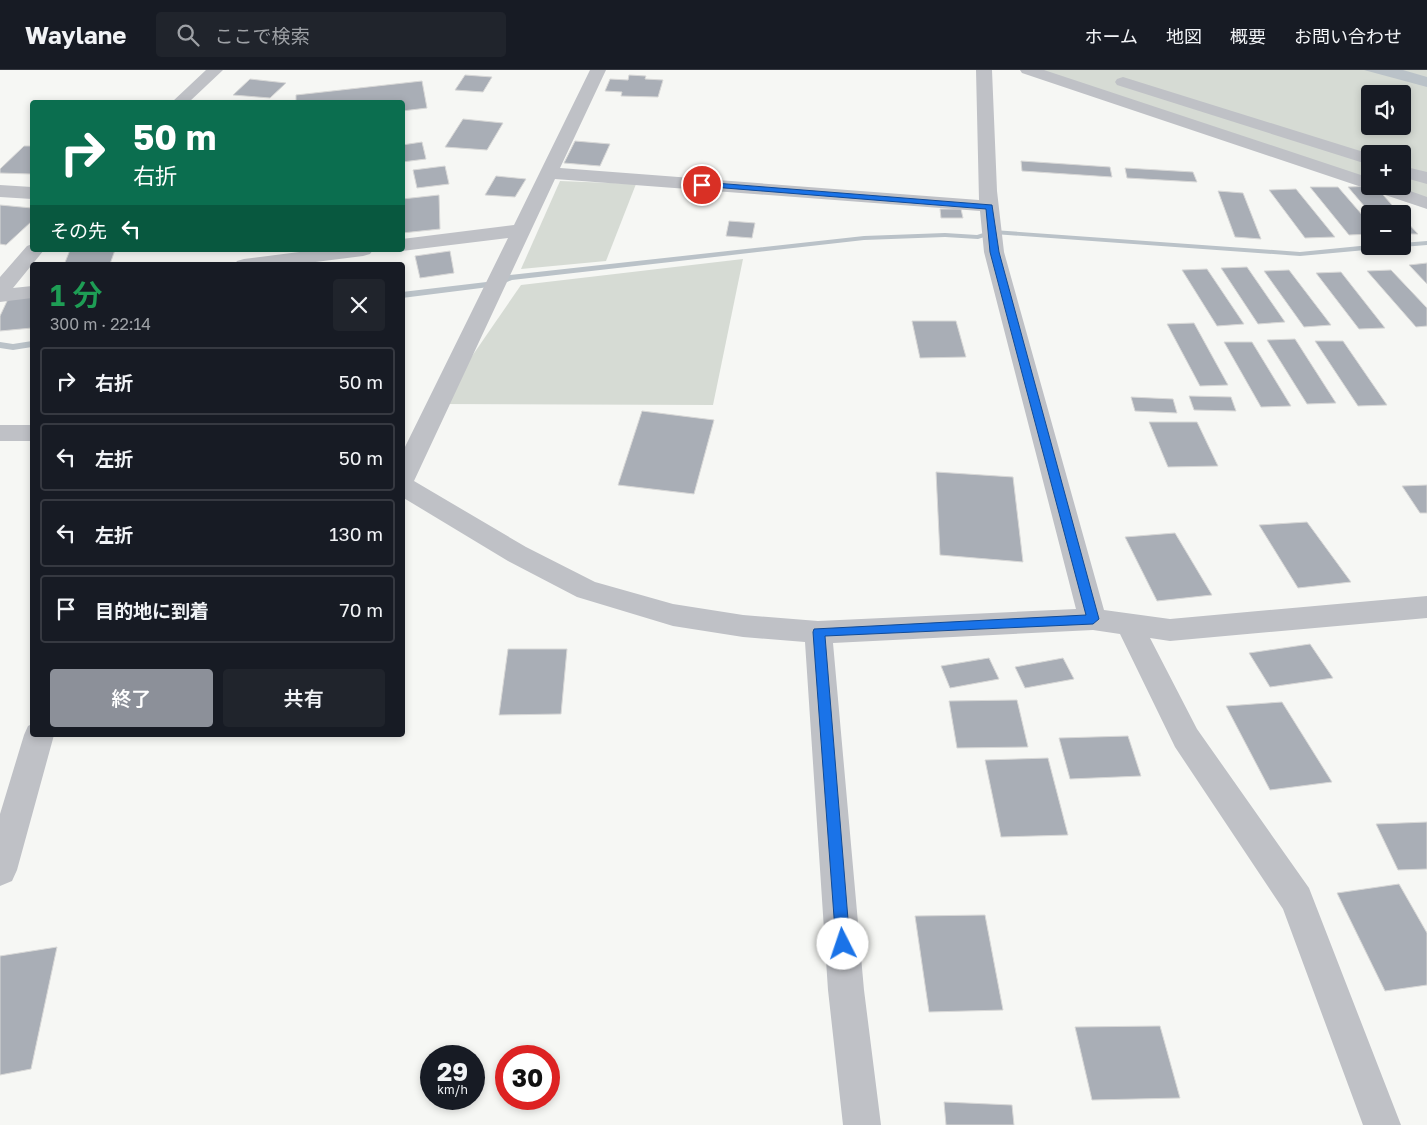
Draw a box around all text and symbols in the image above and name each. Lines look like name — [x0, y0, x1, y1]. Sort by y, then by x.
search box — [156, 12, 506, 57]
text: Waylane — [25, 20, 126, 49]
icon: search — [174, 21, 202, 49]
text: ここで検索 — [214, 24, 309, 47]
text: ホーム — [1085, 25, 1138, 47]
text: 地図 — [1166, 25, 1202, 47]
text: 概要 — [1230, 25, 1266, 47]
text: お問い合わせ — [1294, 25, 1402, 47]
map controls — [1361, 85, 1411, 255]
button: sound — [1361, 85, 1411, 135]
text: 50 m — [133, 116, 216, 158]
icon: right — [50, 120, 115, 185]
button: + — [1361, 145, 1411, 195]
text: 右折 — [133, 162, 177, 189]
pin — [681, 164, 723, 206]
icon: arrive — [688, 171, 716, 199]
button: − — [1361, 205, 1411, 255]
icon: left — [117, 215, 145, 243]
text: その先 — [50, 219, 107, 242]
text: 1 分 — [50, 277, 103, 313]
button: close — [333, 279, 385, 331]
text: 300 m · 22:14 — [50, 314, 151, 334]
icon: right — [52, 367, 80, 395]
text: 50 m — [339, 370, 383, 393]
text: 右折 — [95, 371, 133, 394]
icon: left — [52, 443, 80, 471]
text: 50 m — [339, 446, 383, 469]
text: 左折 — [95, 447, 133, 470]
icon: left — [52, 519, 80, 547]
text: 130 m — [329, 522, 383, 545]
text: 左折 — [95, 523, 133, 546]
icon: arrive — [52, 595, 80, 623]
text: 70 m — [340, 598, 383, 621]
text: 目的地に到着 — [95, 599, 209, 622]
button: 終了 — [50, 669, 213, 727]
button: 共有 — [223, 669, 385, 727]
position arrow — [816, 917, 868, 969]
speed limit sign: 30 — [495, 1045, 560, 1110]
text: 29 — [437, 1056, 468, 1087]
text: km/h — [437, 1082, 468, 1097]

